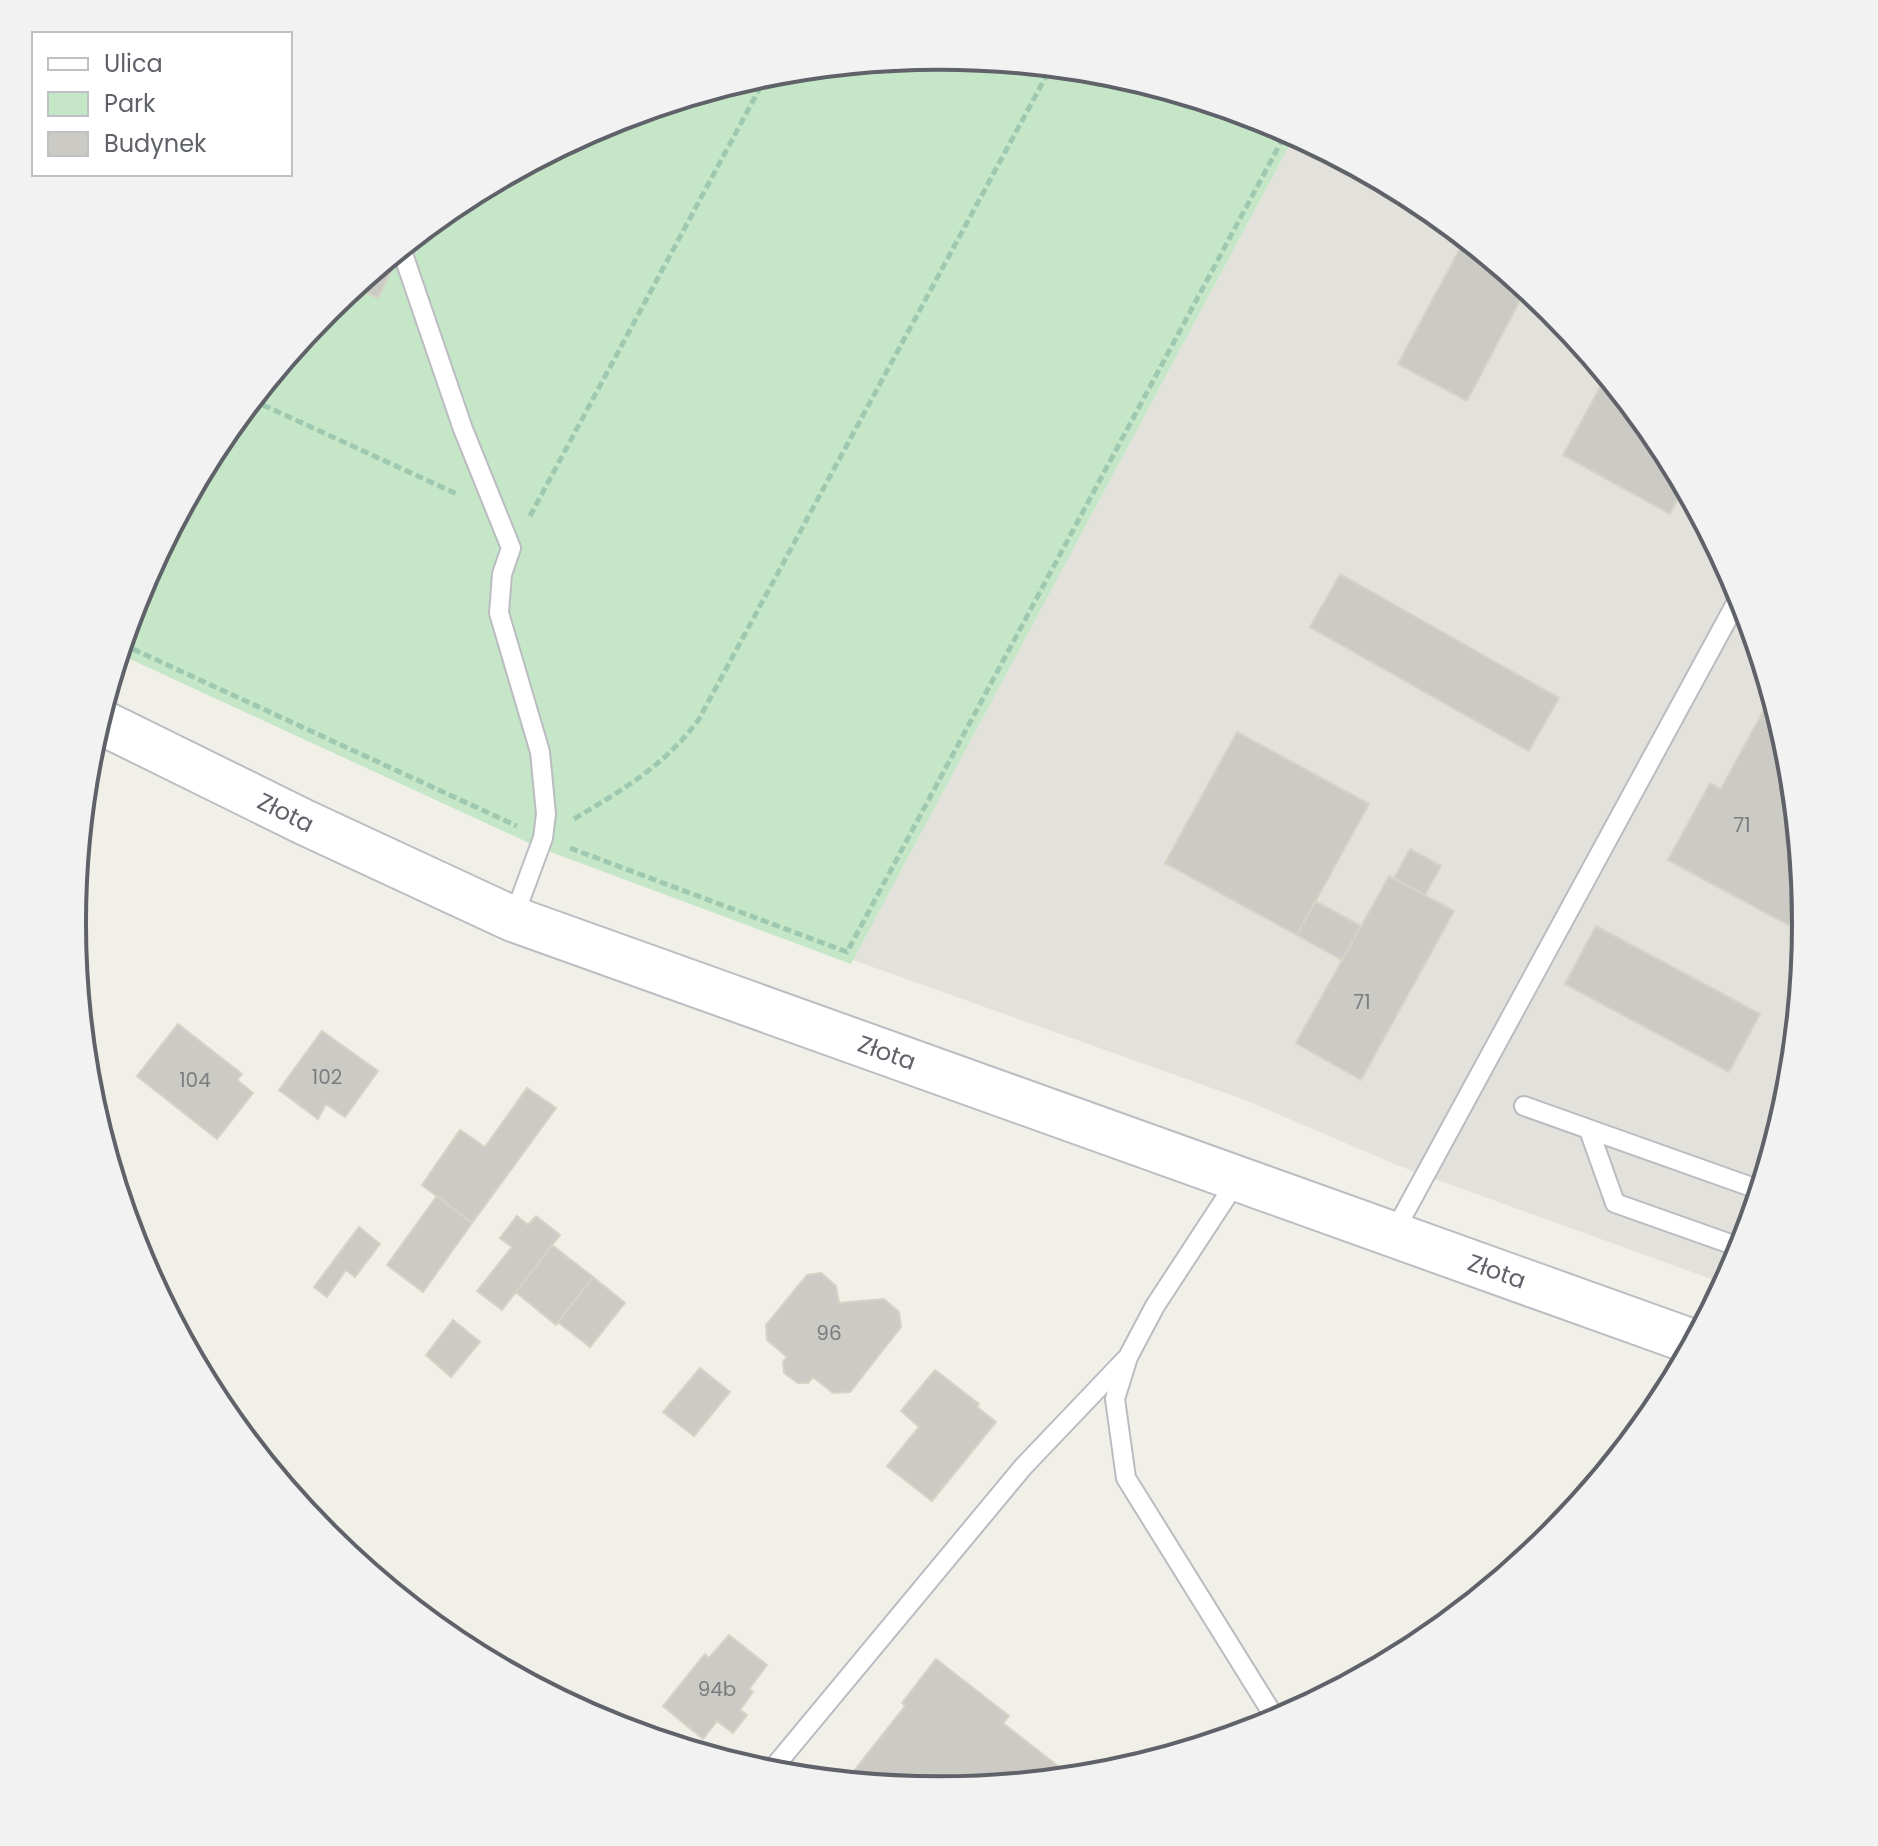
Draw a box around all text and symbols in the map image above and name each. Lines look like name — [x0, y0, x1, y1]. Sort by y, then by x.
legend — [32, 32, 292, 176]
text: Ulica — [104, 47, 163, 80]
text: Park — [104, 87, 156, 120]
text: Budynek — [104, 127, 207, 160]
street label: Złota — [252, 785, 320, 840]
house number: 71 — [1733, 811, 1751, 839]
house number: 71 — [1353, 988, 1371, 1016]
street label: Złota — [853, 1027, 920, 1078]
house number: 102 — [312, 1063, 342, 1091]
house number: 104 — [179, 1066, 211, 1094]
street label: Złota — [1463, 1246, 1530, 1297]
house number: 96 — [816, 1319, 842, 1347]
house number: 94b — [698, 1675, 736, 1703]

